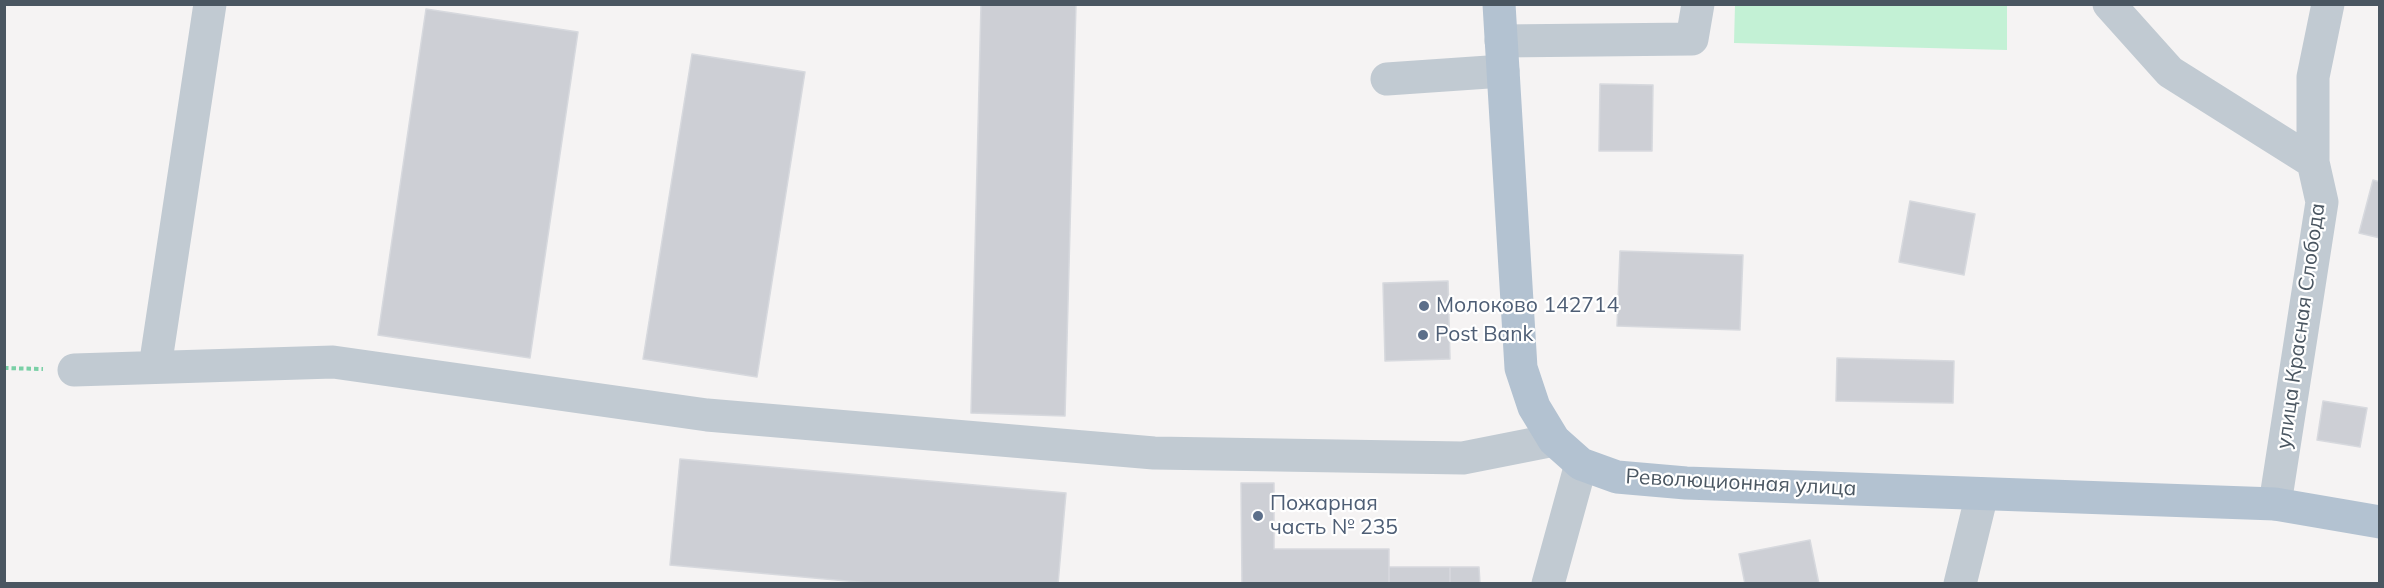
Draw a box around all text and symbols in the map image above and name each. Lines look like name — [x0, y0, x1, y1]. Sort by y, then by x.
street label: улица Красная Слобода — [2271, 201, 2331, 451]
place label: Молоково 142714 — [1436, 293, 1619, 319]
marker: Молоково 142714 — [1417, 299, 1431, 313]
place label: Post Bank — [1435, 322, 1533, 348]
marker: Post Bank — [1416, 328, 1430, 342]
street label: Революционная улица — [1625, 464, 1857, 502]
place label: Пожарная часть № 235 — [1270, 491, 1398, 541]
marker: Пожарная часть № 235 — [1251, 509, 1265, 523]

